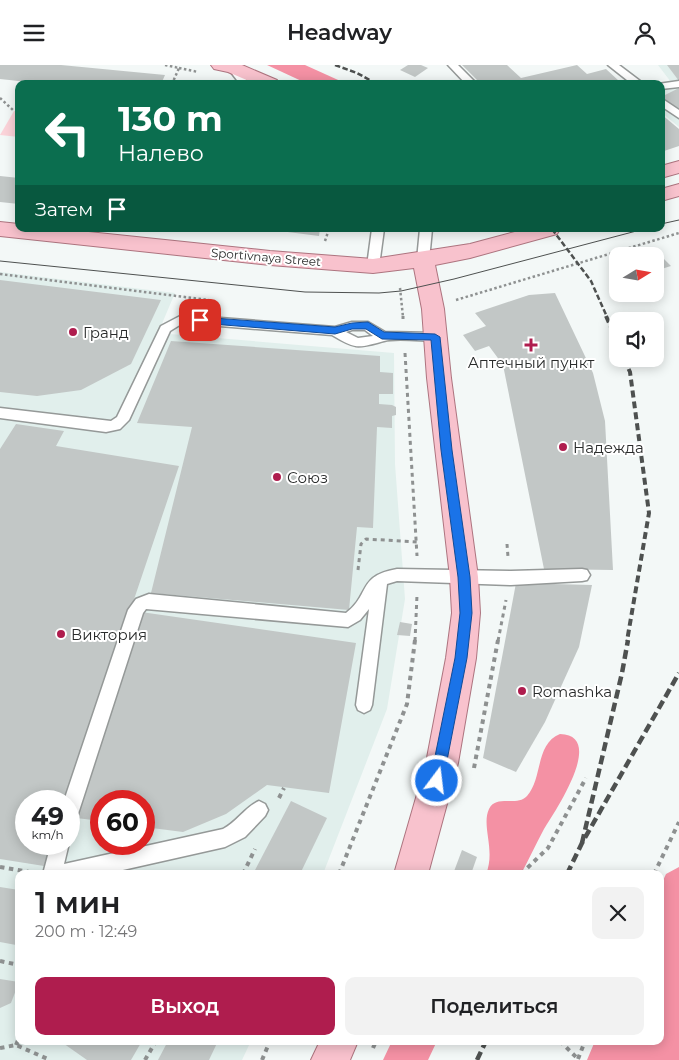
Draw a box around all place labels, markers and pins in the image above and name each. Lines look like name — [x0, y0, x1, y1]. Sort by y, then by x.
pin — [179, 299, 221, 341]
place label: Гранд — [83, 323, 129, 342]
marker: Гранд — [67, 326, 79, 338]
marker: Аптечный пункт — [525, 339, 537, 351]
place label: Аптечный пункт — [468, 353, 595, 372]
place label: Надежда — [573, 438, 644, 457]
marker: Надежда — [557, 441, 569, 453]
place label: Союз — [287, 468, 328, 487]
marker: Союз — [271, 471, 283, 483]
place label: Виктория — [71, 625, 147, 644]
marker: Виктория — [55, 628, 67, 640]
place label: Romashka — [532, 682, 612, 701]
marker: Romashka — [516, 685, 528, 697]

